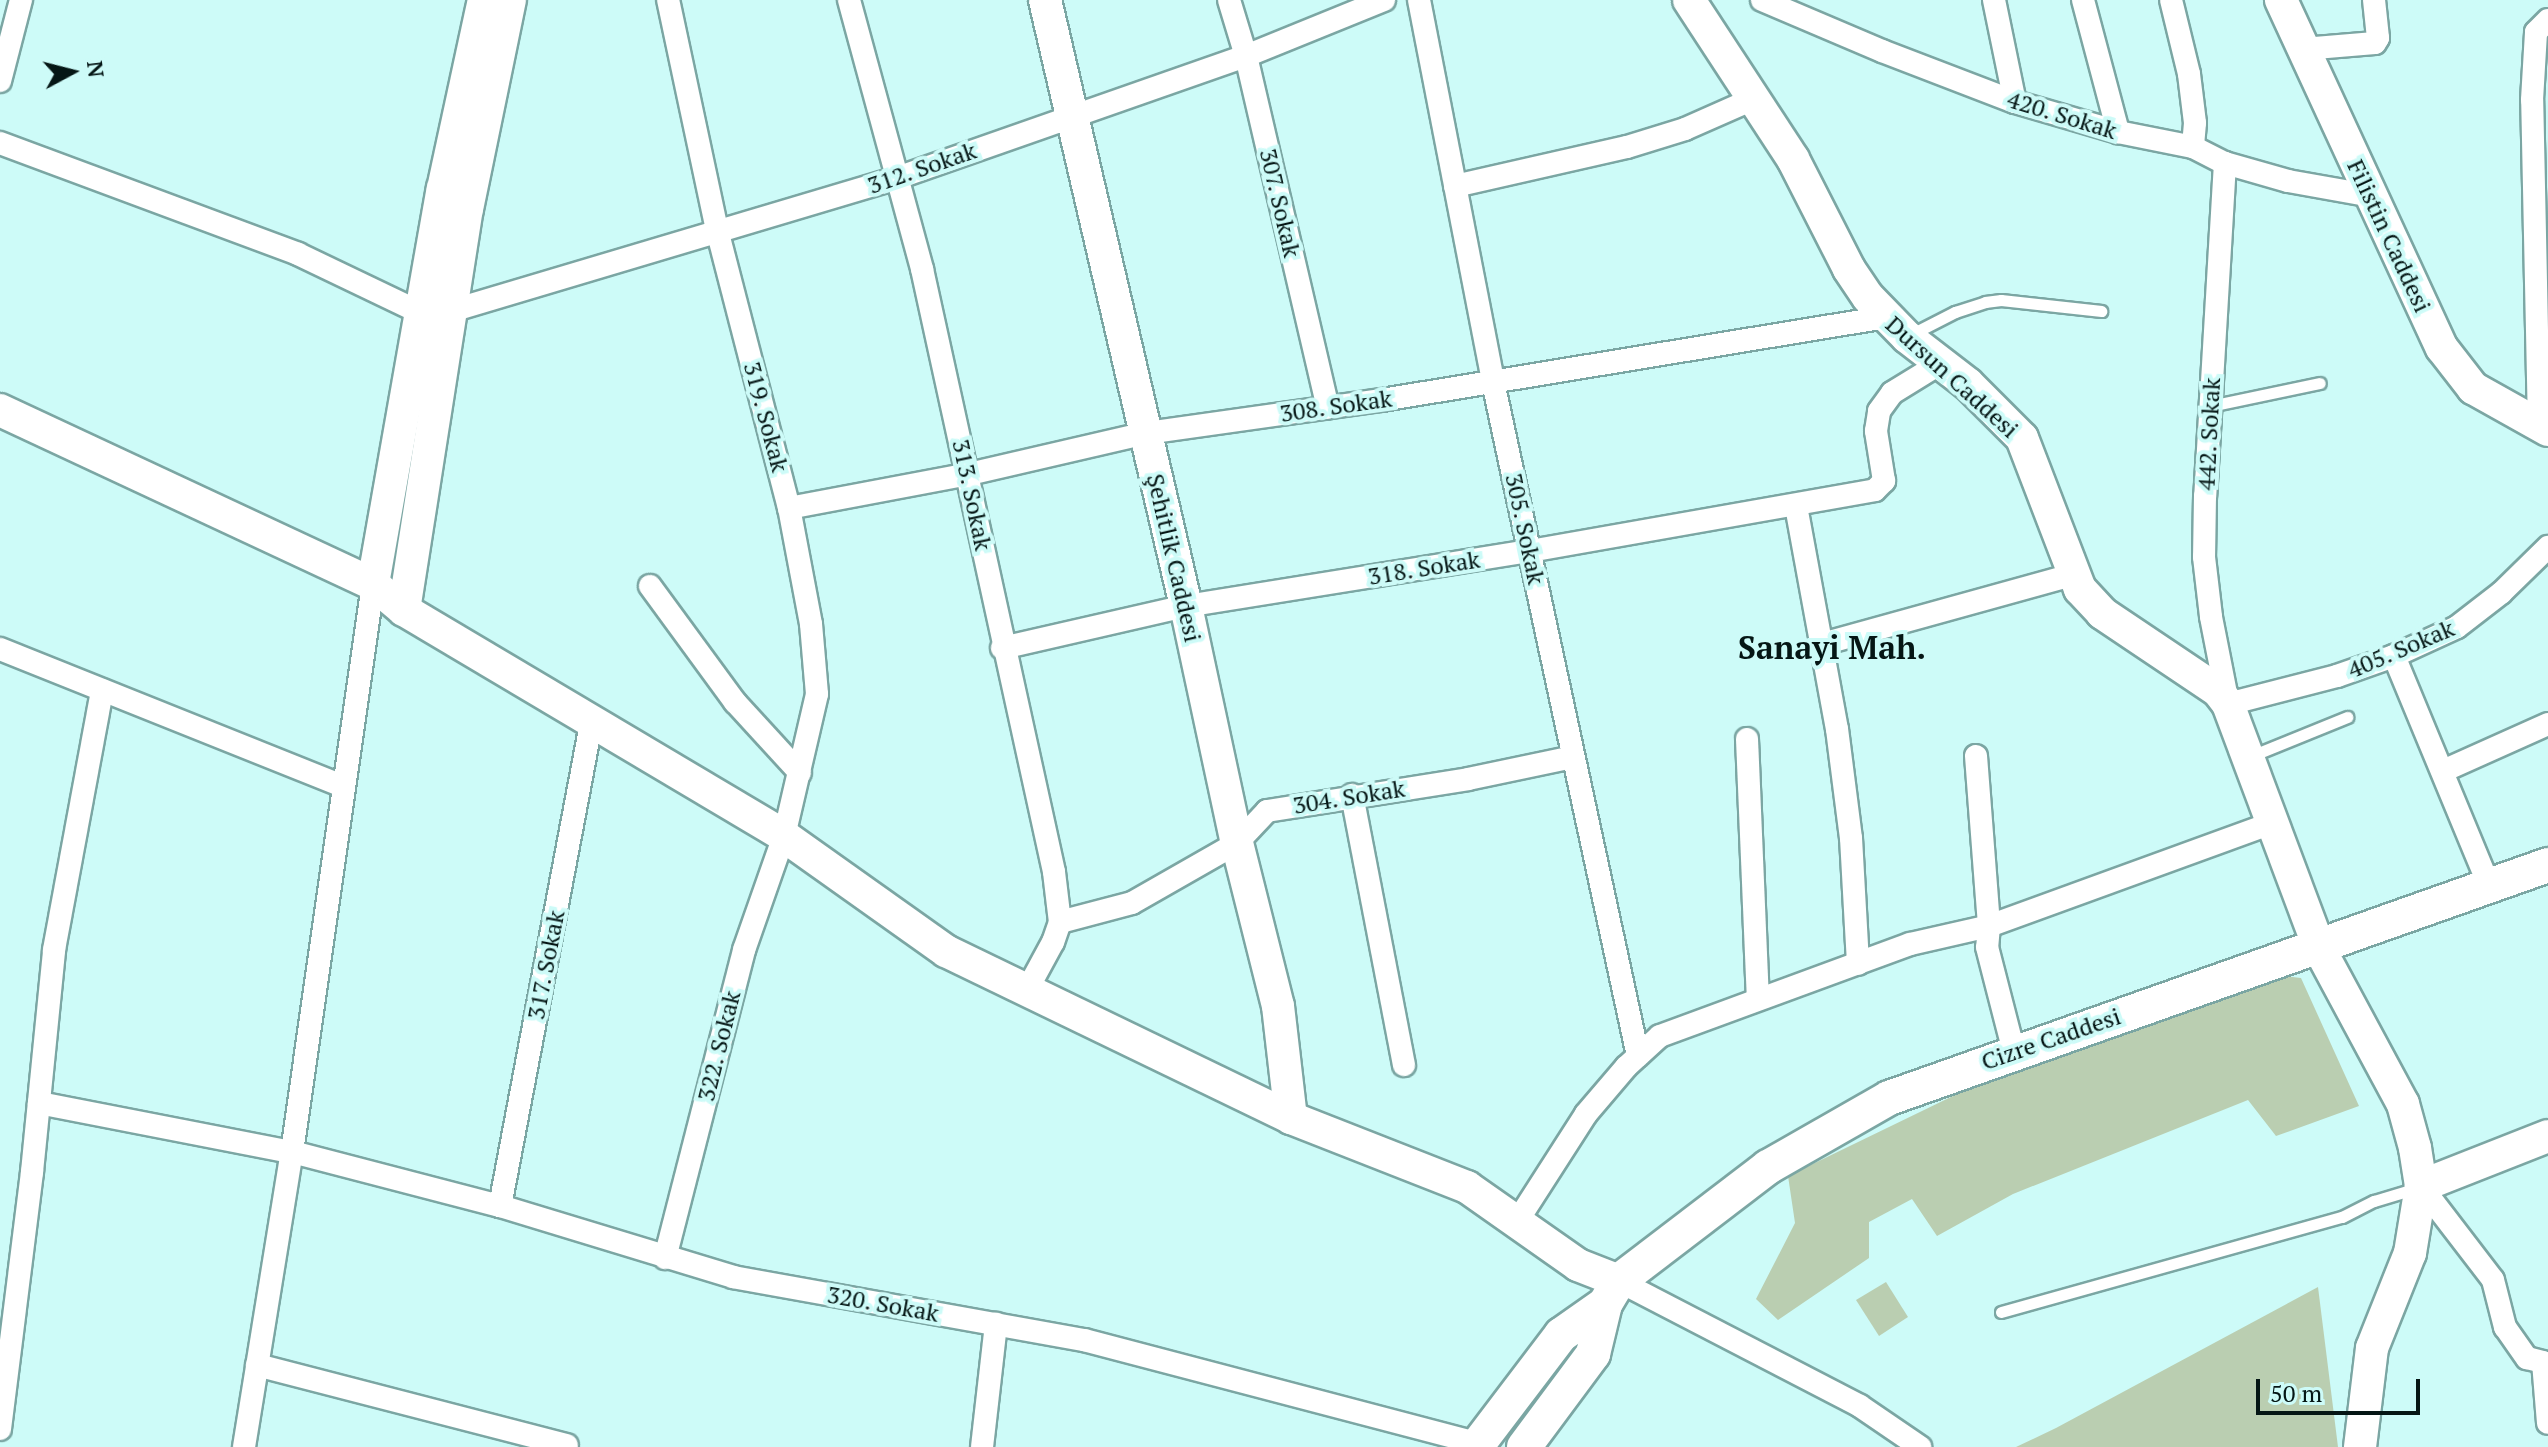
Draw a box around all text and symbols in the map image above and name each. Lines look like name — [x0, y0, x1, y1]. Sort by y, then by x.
north arrow — [32, 32, 112, 112]
text: N — [81, 59, 112, 79]
street label: 420. Sokak — [2003, 85, 2121, 145]
street label: 312. Sokak — [863, 136, 981, 200]
street label: 307. Sokak — [1253, 145, 1307, 261]
street label: Filistin Caddesi — [2341, 155, 2437, 317]
street label: Dursun Caddesi — [1880, 310, 2024, 444]
street label: 319. Sokak — [737, 358, 795, 476]
street label: 442. Sokak — [2192, 376, 2226, 492]
street label: 308. Sokak — [1278, 384, 1394, 428]
street label: 313. Sokak — [946, 436, 998, 554]
street label: 305. Sokak — [1499, 470, 1551, 588]
street label: Şehitlik Caddesi — [1141, 471, 1207, 645]
street label: 318. Sokak — [1365, 545, 1483, 591]
street label: 405. Sokak — [2343, 613, 2459, 685]
district label: Sanayi Mah. — [1738, 628, 1926, 666]
street label: 304. Sokak — [1290, 774, 1408, 820]
street label: 317. Sokak — [521, 908, 571, 1022]
street label: 322. Sokak — [691, 987, 747, 1105]
street label: Cizre Caddesi — [1978, 1002, 2124, 1076]
street label: 320. Sokak — [824, 1280, 942, 1328]
scale bar — [2260, 1363, 2424, 1413]
text: 50 m — [2270, 1377, 2322, 1409]

